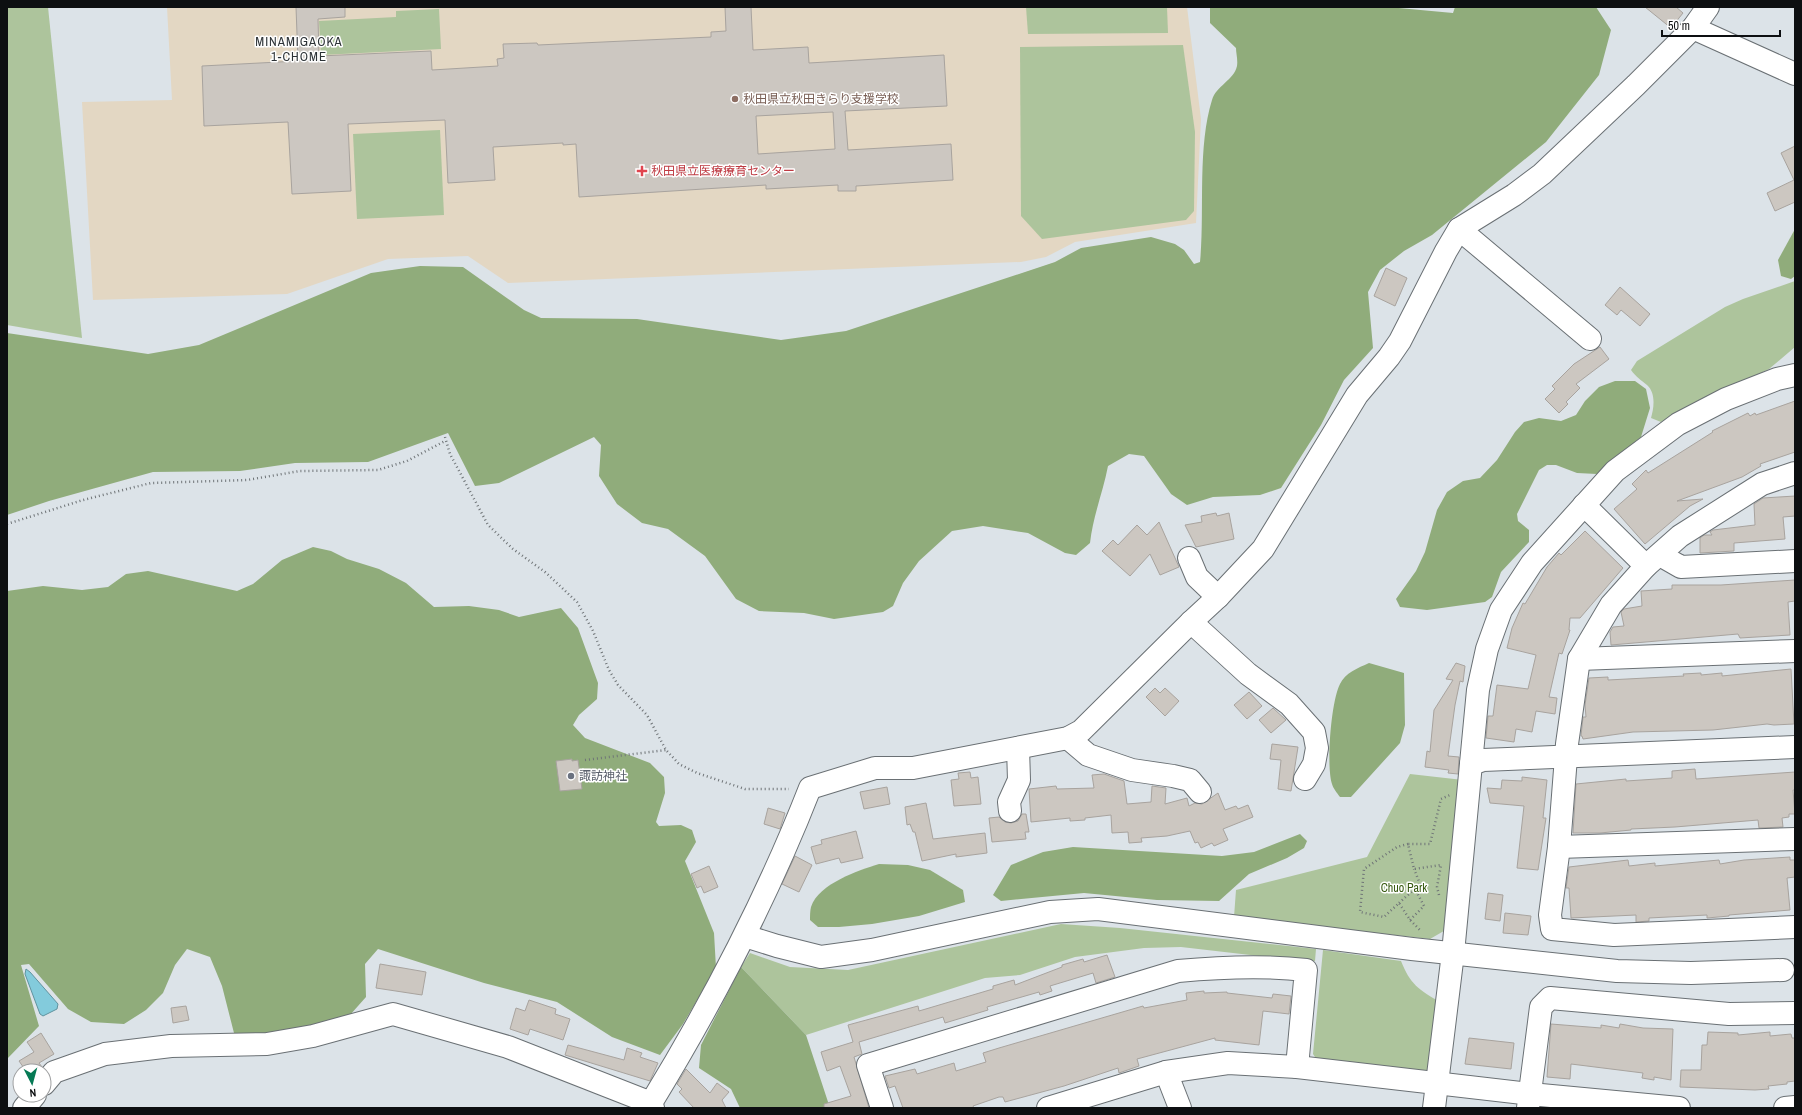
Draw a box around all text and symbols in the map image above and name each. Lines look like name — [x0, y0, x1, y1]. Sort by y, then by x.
scale bar — [1662, 12, 1780, 38]
text: 50 m — [1668, 18, 1690, 34]
district label: MINAMIGAOKA 1-CHOME — [255, 33, 343, 65]
place label: 秋田県立秋田きらり支援学校 — [743, 91, 899, 107]
marker: 秋田県立秋田きらり支援学校 — [730, 94, 740, 104]
place label: 秋田県立医療療育センター — [651, 163, 795, 179]
marker: 秋田県立医療療育センター — [636, 165, 648, 177]
place label: 諏訪神社 — [579, 768, 627, 784]
marker: 諏訪神社 — [566, 771, 576, 781]
park label: Chuo Park — [1381, 880, 1427, 896]
north arrow — [12, 1063, 52, 1103]
text: N — [29, 1086, 37, 1100]

